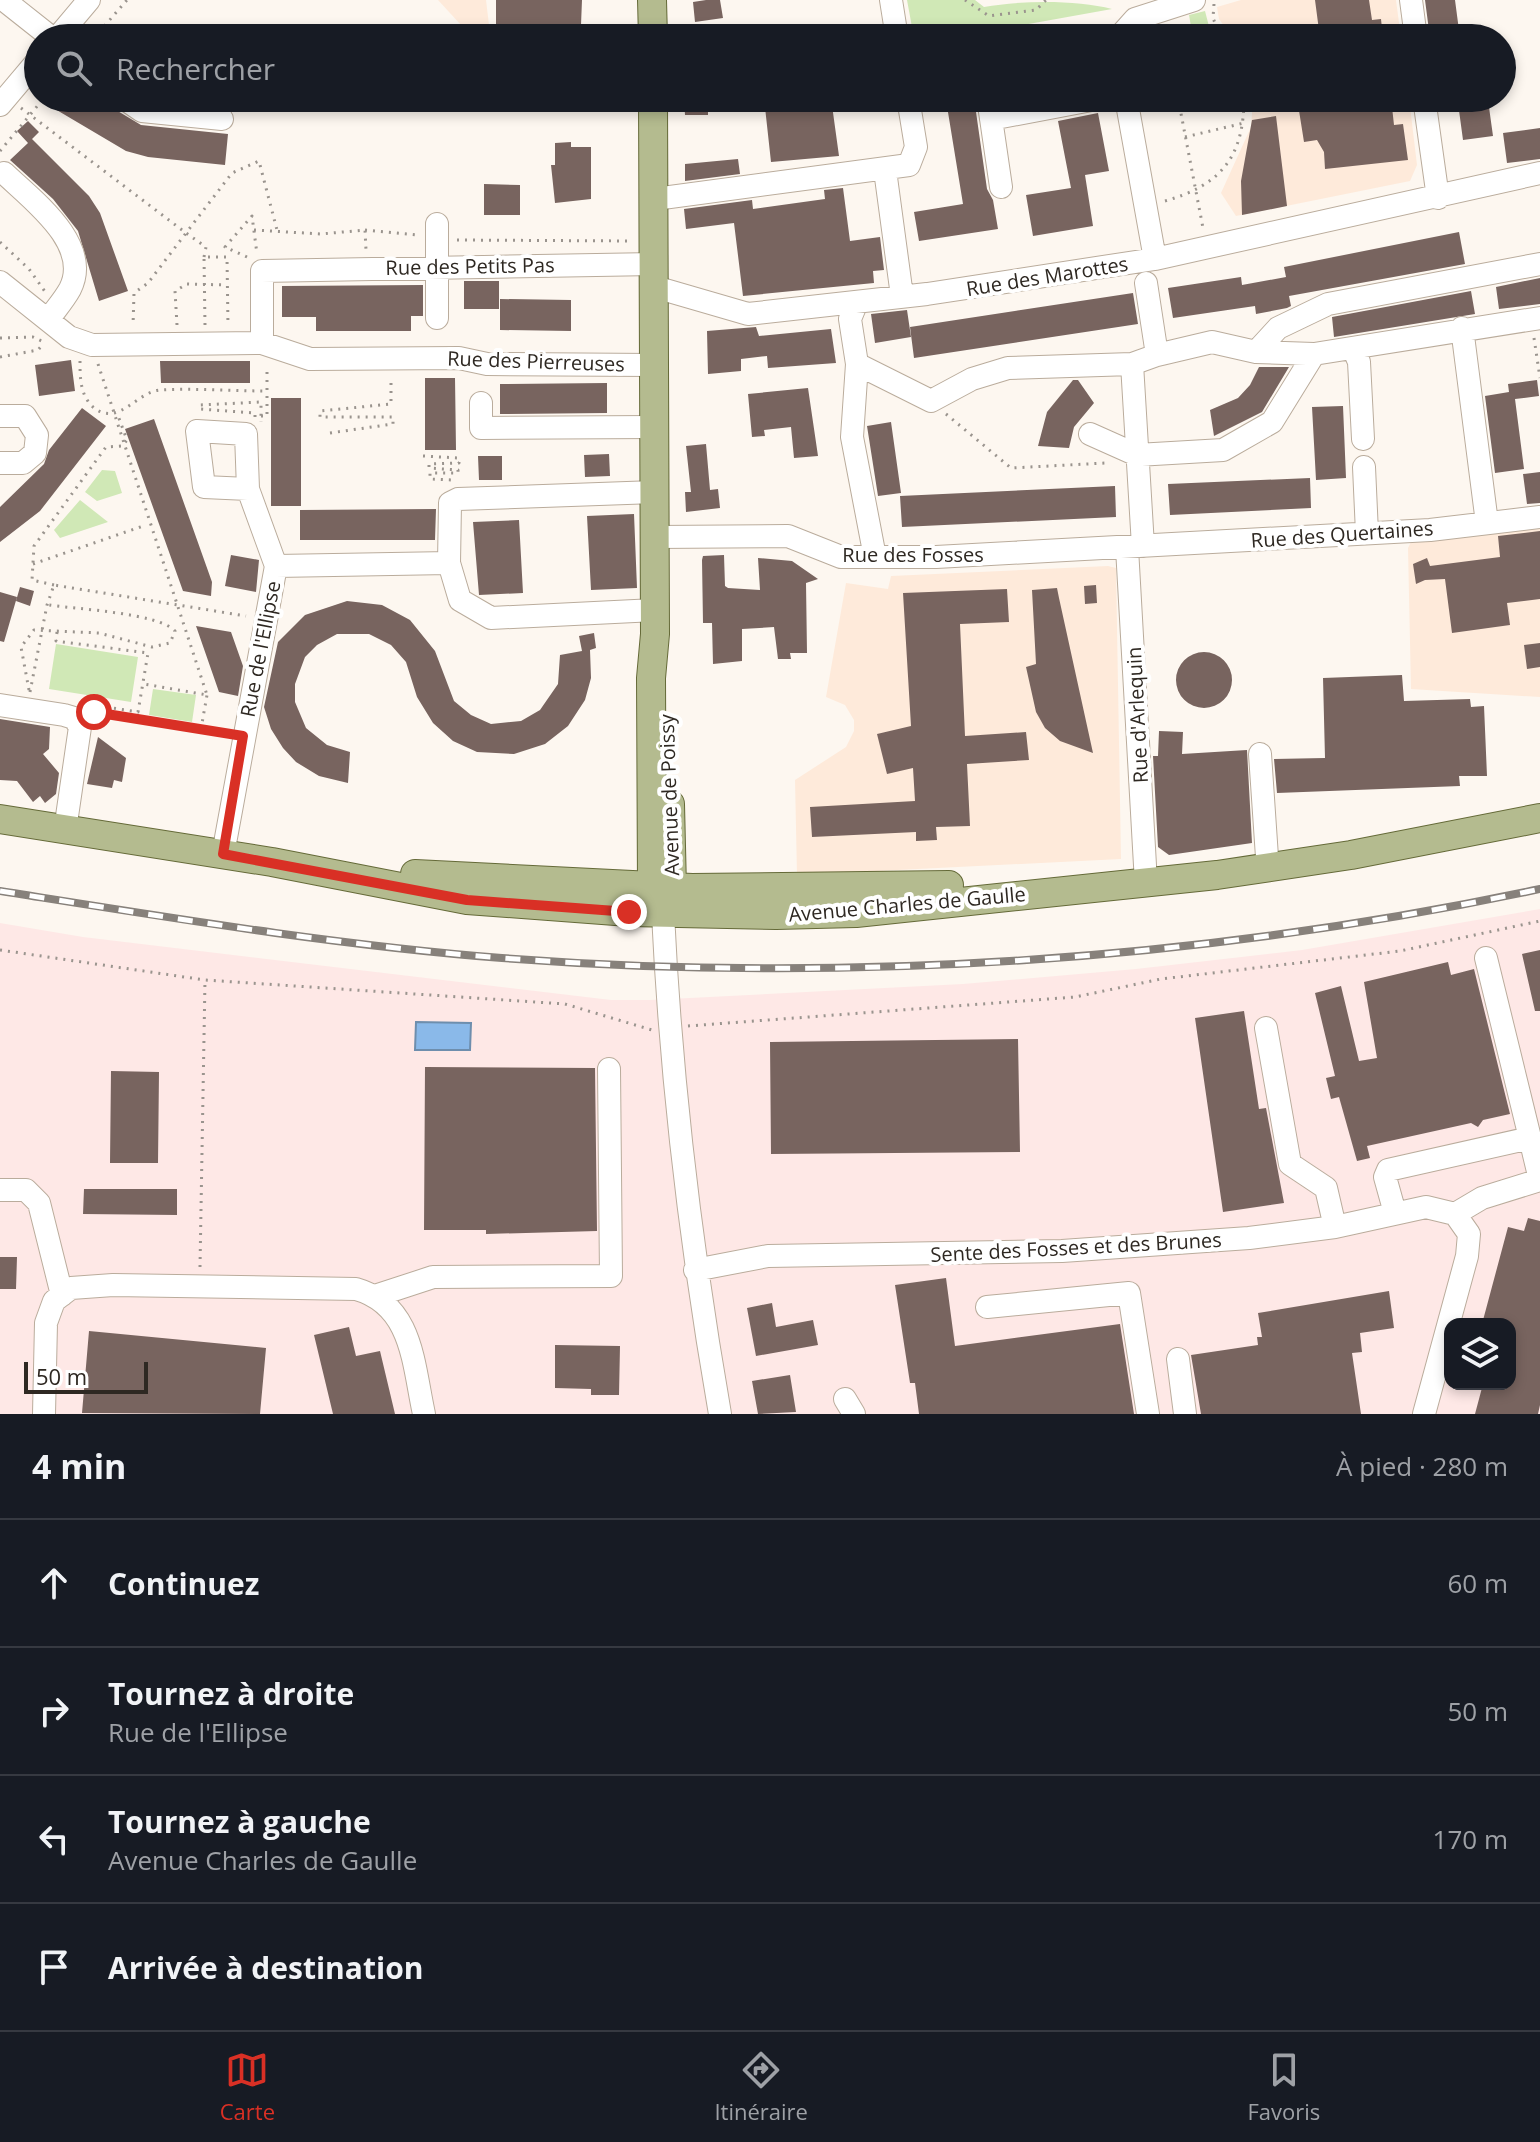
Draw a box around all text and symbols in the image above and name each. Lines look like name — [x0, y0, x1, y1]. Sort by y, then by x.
search box — [24, 24, 1516, 112]
icon: search — [52, 46, 96, 90]
text: Rechercher — [116, 48, 275, 89]
street label: Rue des Marottes — [964, 250, 1130, 302]
street label: Rue des Petits Pas — [385, 251, 555, 281]
street label: Rue des Pierreuses — [447, 344, 625, 378]
street label: Rue des Quertaines — [1250, 514, 1434, 554]
street label: Rue des Fosses — [842, 541, 984, 568]
street label: Rue de l'Ellipse — [234, 579, 286, 719]
street label: Rue d'Arlequin — [1120, 646, 1154, 784]
route start — [76, 694, 112, 730]
street label: Avenue de Poissy — [653, 713, 685, 876]
street label: Avenue Charles de Gaulle — [787, 880, 1027, 928]
route end — [611, 894, 647, 930]
street label: Sente des Fosses et des Brunes — [930, 1226, 1222, 1268]
map controls — [1444, 1318, 1516, 1390]
button: layers — [1444, 1318, 1516, 1390]
scale bar — [24, 1358, 148, 1394]
text: 50 m — [36, 1361, 87, 1391]
text: 4 min — [32, 1443, 126, 1489]
text: À pied · 280 m — [1336, 1448, 1508, 1484]
icon: ahead — [32, 1561, 76, 1605]
text: Continuez — [108, 1563, 259, 1604]
text: 60 m — [1447, 1565, 1508, 1601]
text: Tournez à droite — [108, 1673, 354, 1714]
icon: right — [32, 1689, 76, 1733]
text: 50 m — [1447, 1693, 1508, 1729]
text: Rue de l'Ellipse — [108, 1714, 288, 1750]
text: Tournez à gauche — [108, 1801, 371, 1842]
icon: left — [32, 1817, 76, 1861]
text: 170 m — [1433, 1821, 1508, 1857]
text: Avenue Charles de Gaulle — [108, 1842, 417, 1878]
icon: arrive — [32, 1945, 76, 1989]
text: Arrivée à destination — [108, 1947, 423, 1988]
tab: Carte — [220, 2048, 275, 2126]
tab: Itinéraire — [714, 2048, 808, 2126]
tab: Favoris — [1247, 2048, 1320, 2126]

